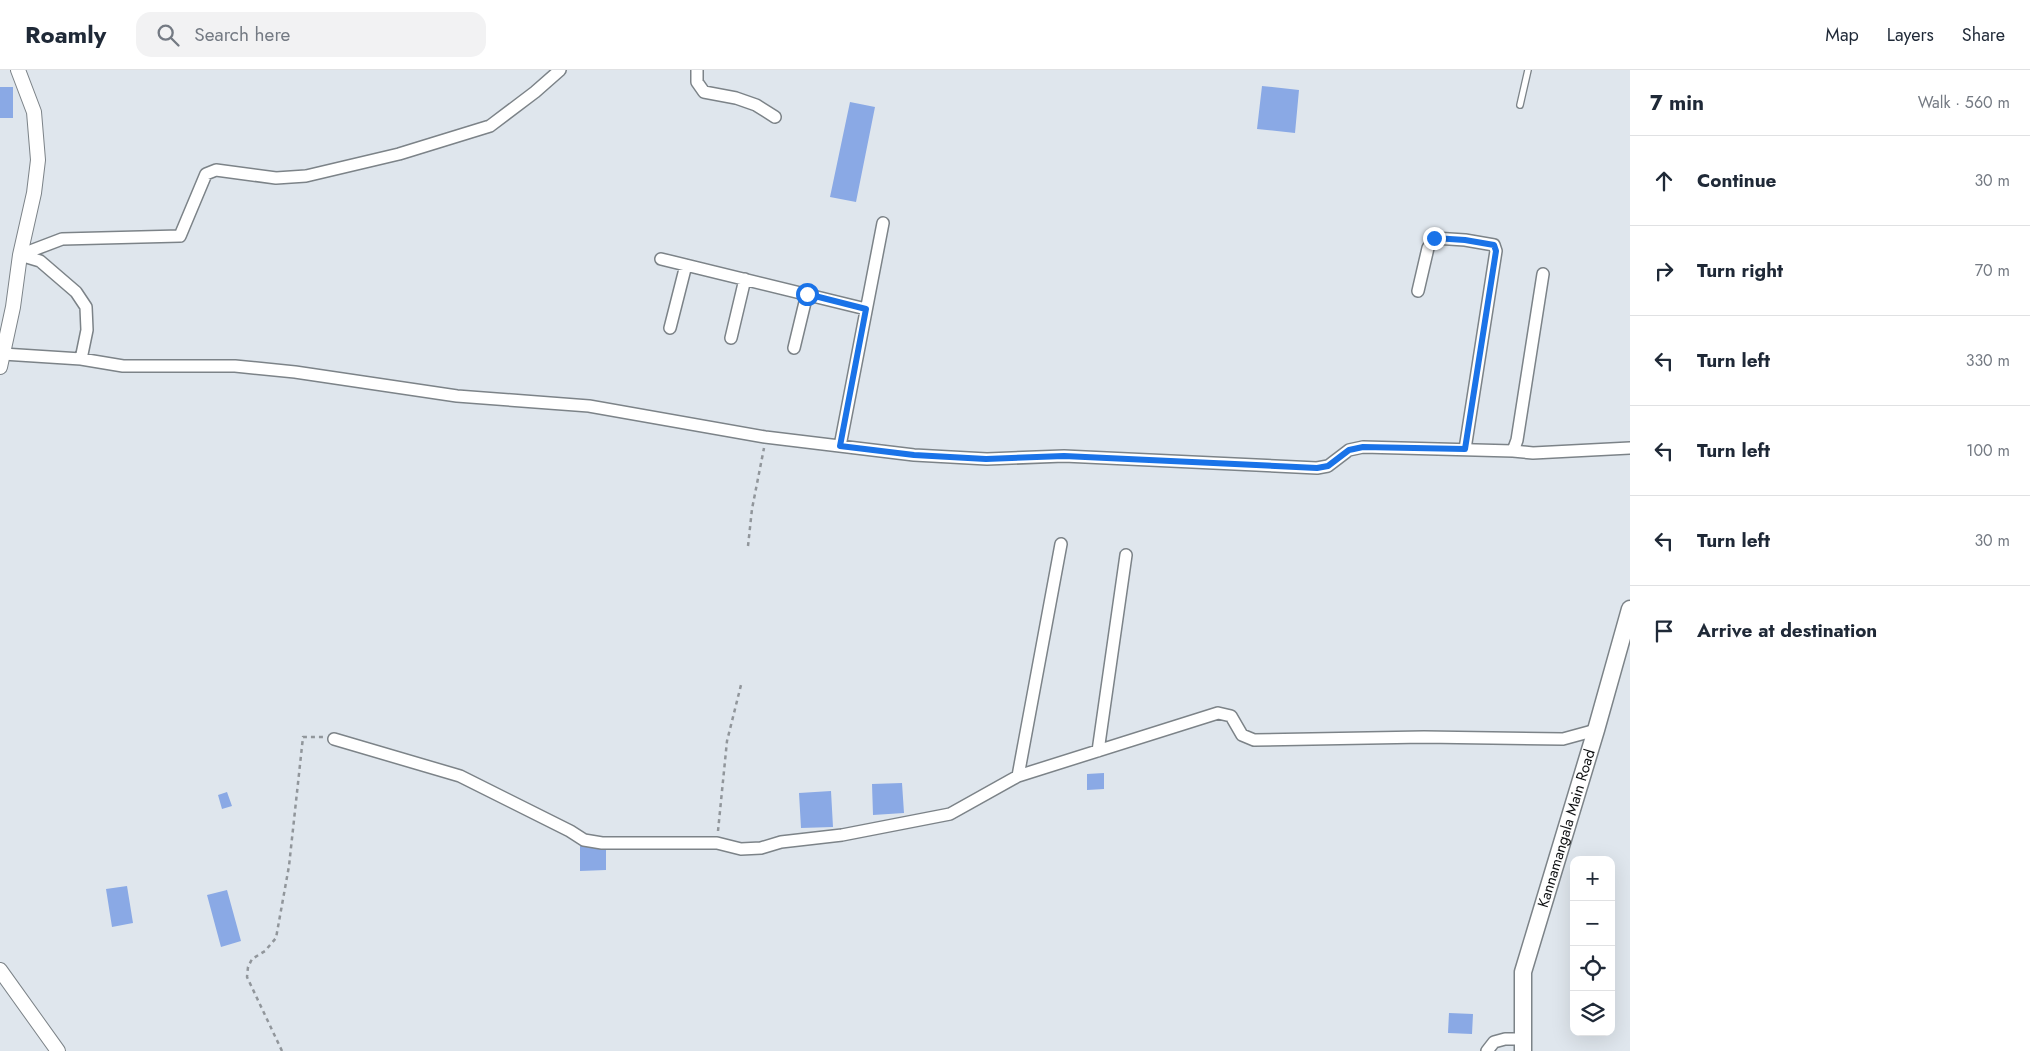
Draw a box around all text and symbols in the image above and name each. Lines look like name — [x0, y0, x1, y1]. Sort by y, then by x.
search box — [136, 12, 486, 57]
text: Roamly — [25, 17, 106, 52]
icon: search — [154, 21, 182, 49]
text: Search here — [194, 21, 290, 48]
text: Map — [1825, 22, 1859, 48]
text: Layers — [1887, 22, 1934, 48]
text: Share — [1962, 22, 2005, 48]
text: 7 min — [1650, 88, 1704, 118]
text: Walk · 560 m — [1918, 91, 2010, 114]
icon: ahead — [1650, 167, 1678, 195]
text: Continue — [1697, 167, 1776, 194]
text: 30 m — [1974, 169, 2010, 192]
route end — [1423, 227, 1446, 250]
icon: right — [1650, 257, 1678, 285]
text: Turn right — [1697, 257, 1783, 284]
text: 70 m — [1975, 259, 2010, 282]
route start — [796, 283, 819, 306]
icon: left — [1650, 347, 1678, 375]
text: Turn left — [1697, 347, 1770, 374]
text: 330 m — [1966, 349, 2010, 372]
icon: left — [1650, 437, 1678, 465]
text: Turn left — [1697, 437, 1770, 464]
text: 100 m — [1966, 439, 2010, 462]
icon: left — [1650, 527, 1678, 555]
text: Turn left — [1697, 527, 1770, 554]
text: 30 m — [1974, 529, 2010, 552]
icon: arrive — [1650, 617, 1678, 645]
text: Arrive at destination — [1697, 617, 1877, 644]
street label: Kannamangala Main Road — [1532, 746, 1601, 910]
map controls — [1570, 856, 1615, 1036]
button: + — [1570, 856, 1615, 901]
button: − — [1570, 901, 1615, 946]
button: locate — [1570, 946, 1615, 991]
button: layers — [1570, 991, 1615, 1036]

